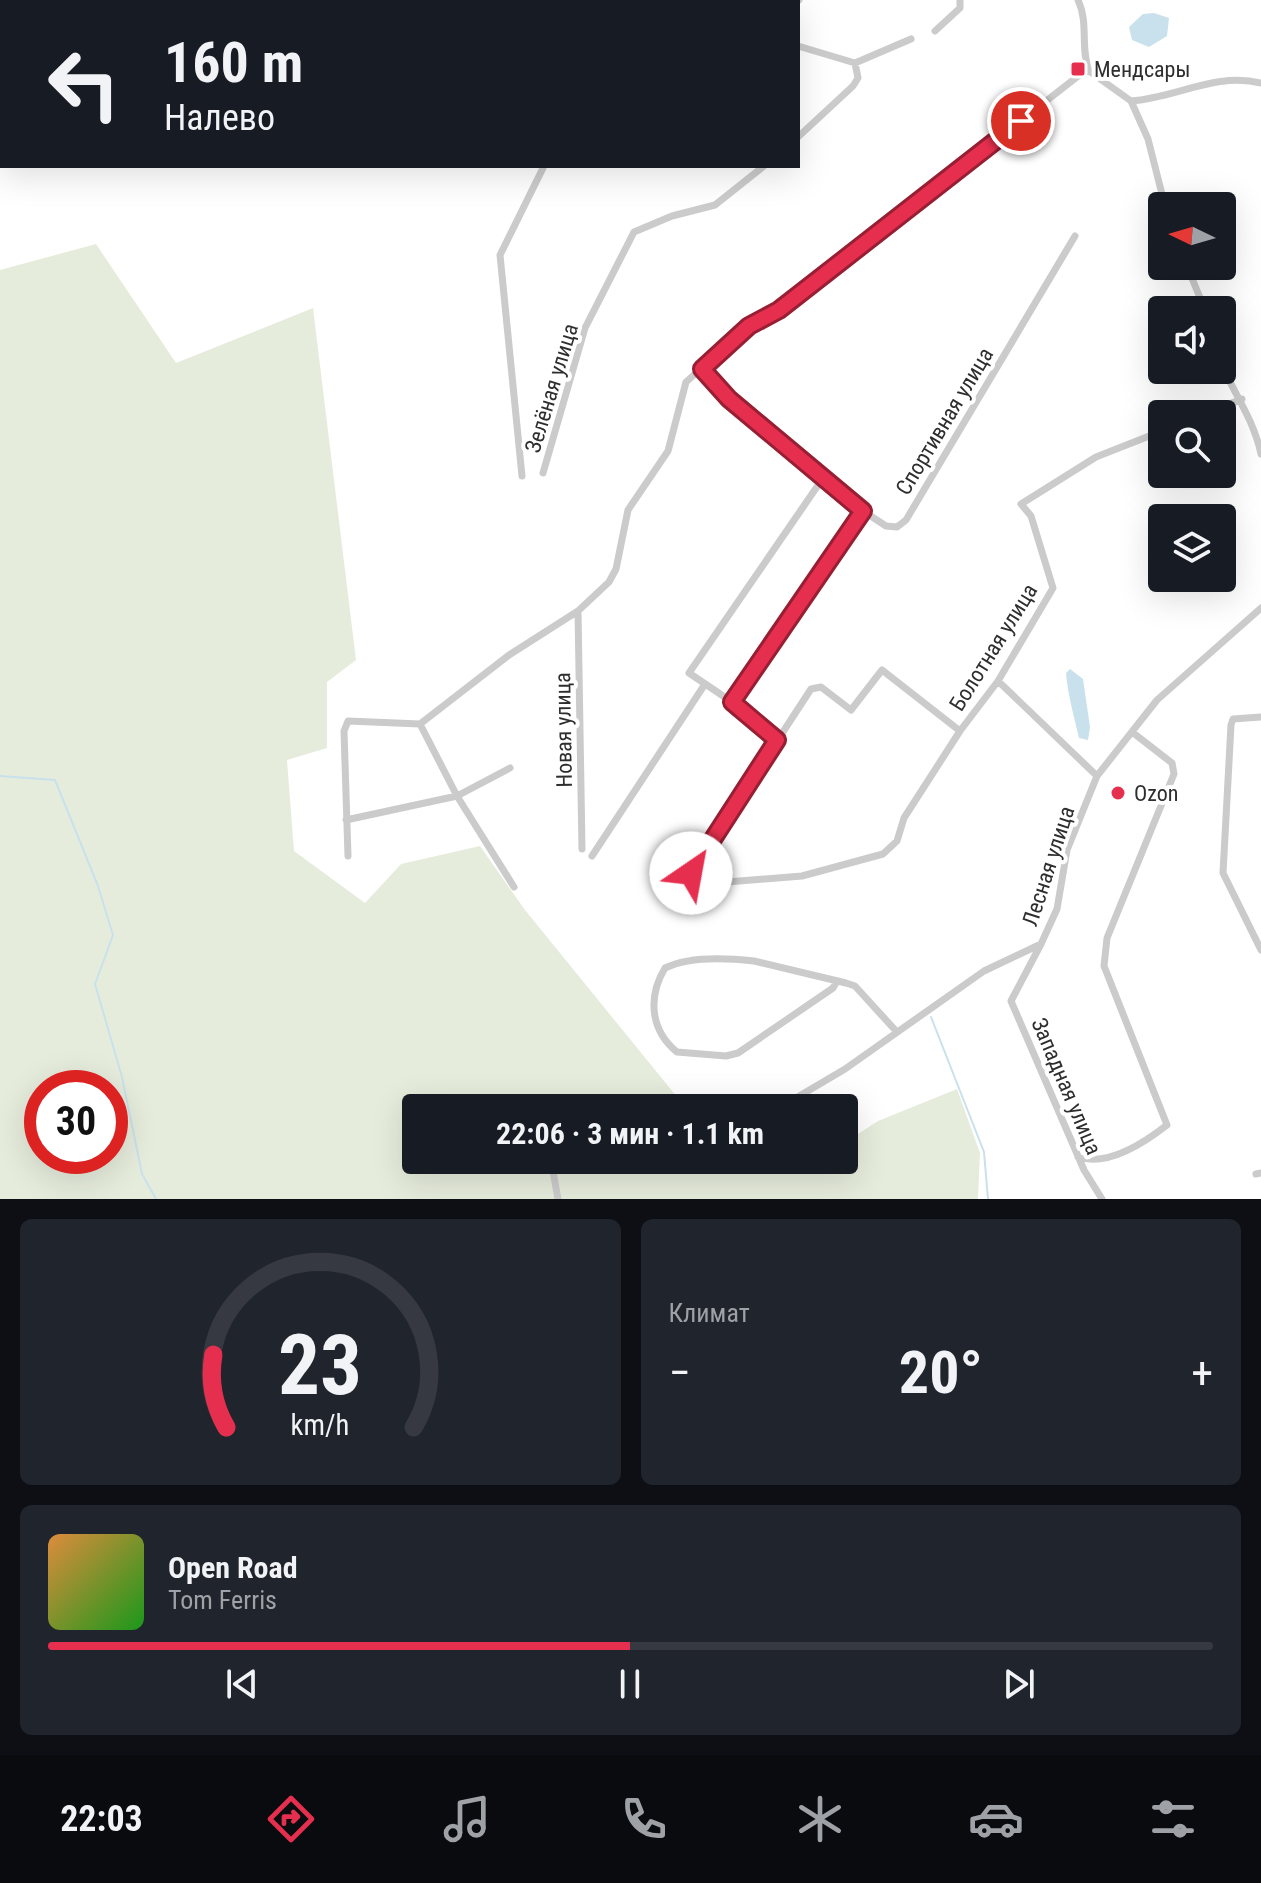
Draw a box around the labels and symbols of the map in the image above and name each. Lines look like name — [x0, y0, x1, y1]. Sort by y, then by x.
place label: Мендсары — [1094, 57, 1190, 82]
marker: Мендсары — [1069, 60, 1087, 78]
pin — [987, 87, 1055, 155]
north arrow — [1148, 192, 1236, 280]
street label: Зелёная улица — [520, 320, 583, 456]
street label: Спортивная улица — [891, 343, 998, 499]
street label: Болотная улица — [944, 579, 1042, 715]
street label: Новая улица — [550, 672, 577, 788]
place label: Ozon — [1134, 781, 1178, 806]
marker: Ozon — [1109, 784, 1127, 802]
street label: Лесная улица — [1017, 803, 1080, 929]
position arrow — [649, 831, 733, 915]
street label: Западная улица — [1026, 1014, 1107, 1158]
speed limit sign: 30 — [24, 1070, 128, 1174]

